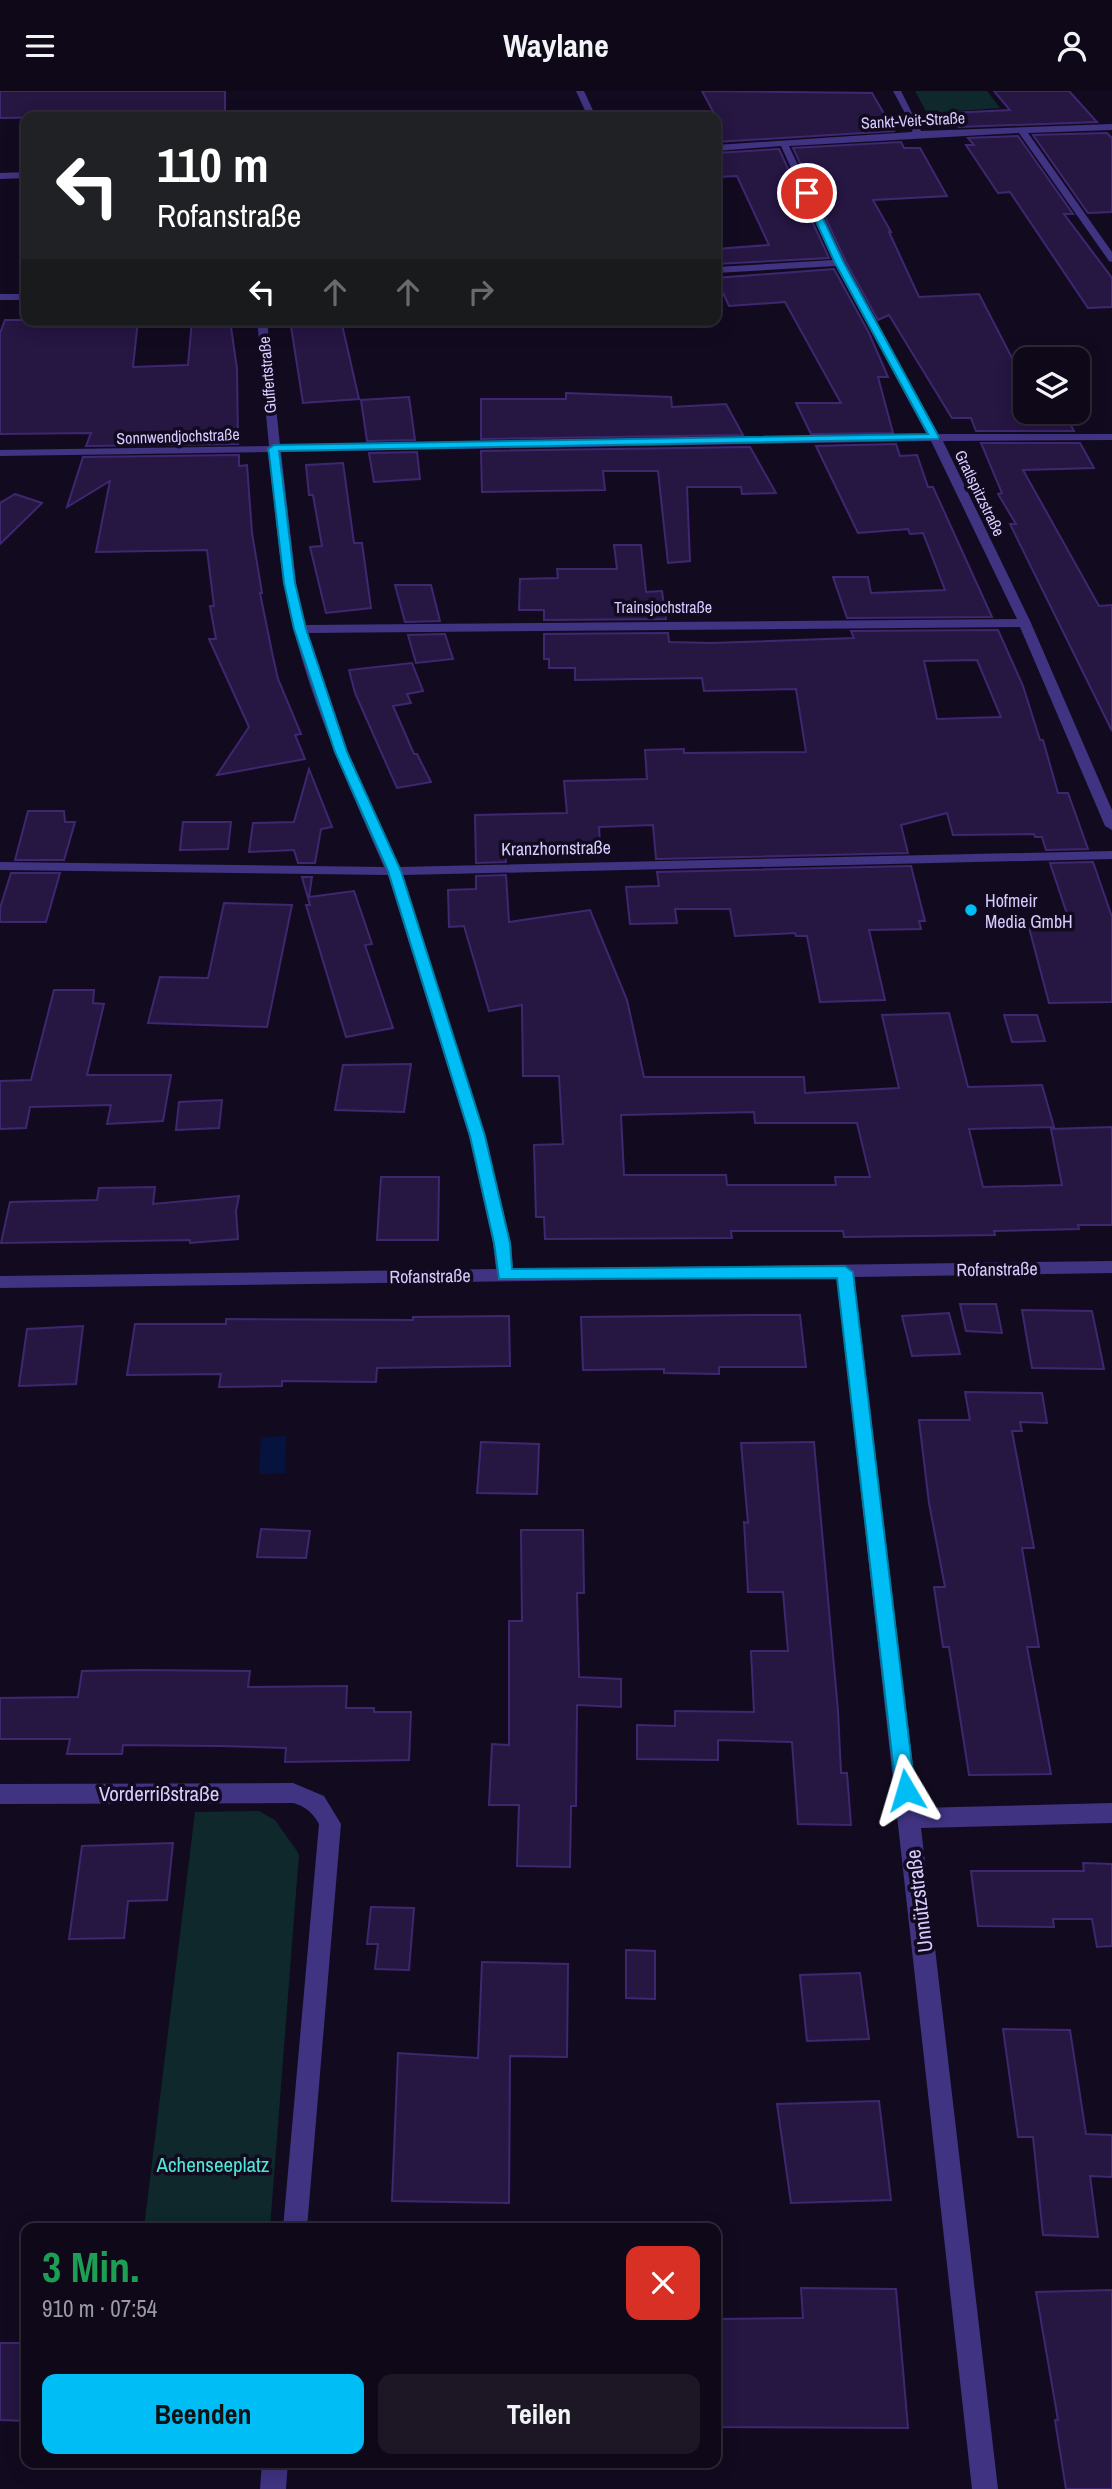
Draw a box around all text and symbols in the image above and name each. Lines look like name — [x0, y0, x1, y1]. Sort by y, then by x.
text: Waylane — [503, 24, 609, 67]
icon: menu — [21, 27, 59, 65]
icon: person — [1053, 27, 1091, 65]
street label: Sankt-Veit-Straße — [860, 106, 966, 134]
text: 110 m — [157, 131, 269, 197]
icon: left — [42, 140, 133, 231]
pin — [777, 163, 837, 223]
icon: arrive — [788, 174, 826, 212]
text: Rofanstraße — [157, 194, 301, 237]
icon: left — [243, 273, 281, 311]
icon: ahead — [316, 273, 354, 311]
icon: ahead — [389, 273, 427, 311]
icon: right — [462, 273, 500, 311]
street label: Guffertstraße — [253, 336, 281, 414]
map controls — [1013, 347, 1090, 424]
button: layers — [1013, 347, 1090, 424]
street label: Sonnwendjochstraße — [116, 423, 240, 449]
street label: Gratlspitzstraße — [950, 446, 1010, 540]
street label: Trainsjochstraße — [614, 596, 712, 618]
street label: Kranzhornstraße — [501, 835, 611, 861]
place label: Hofmeir Media GmbH — [985, 888, 1073, 934]
marker: Hofmeir Media GmbH — [963, 902, 979, 918]
street label: Rofanstraße — [956, 1256, 1038, 1282]
street label: Rofanstraße — [389, 1263, 471, 1289]
position arrow — [869, 1753, 943, 1827]
street label: Vorderrißstraße — [99, 1779, 219, 1808]
street label: Unnützstraße — [898, 1848, 940, 1954]
park label: Achenseeplatz — [156, 2150, 270, 2179]
text: 3 Min. — [42, 2239, 140, 2295]
button: close — [626, 2246, 700, 2320]
text: 910 m · 07:54 — [42, 2293, 157, 2324]
button: Beenden — [42, 2374, 364, 2454]
button: Teilen — [378, 2374, 700, 2454]

